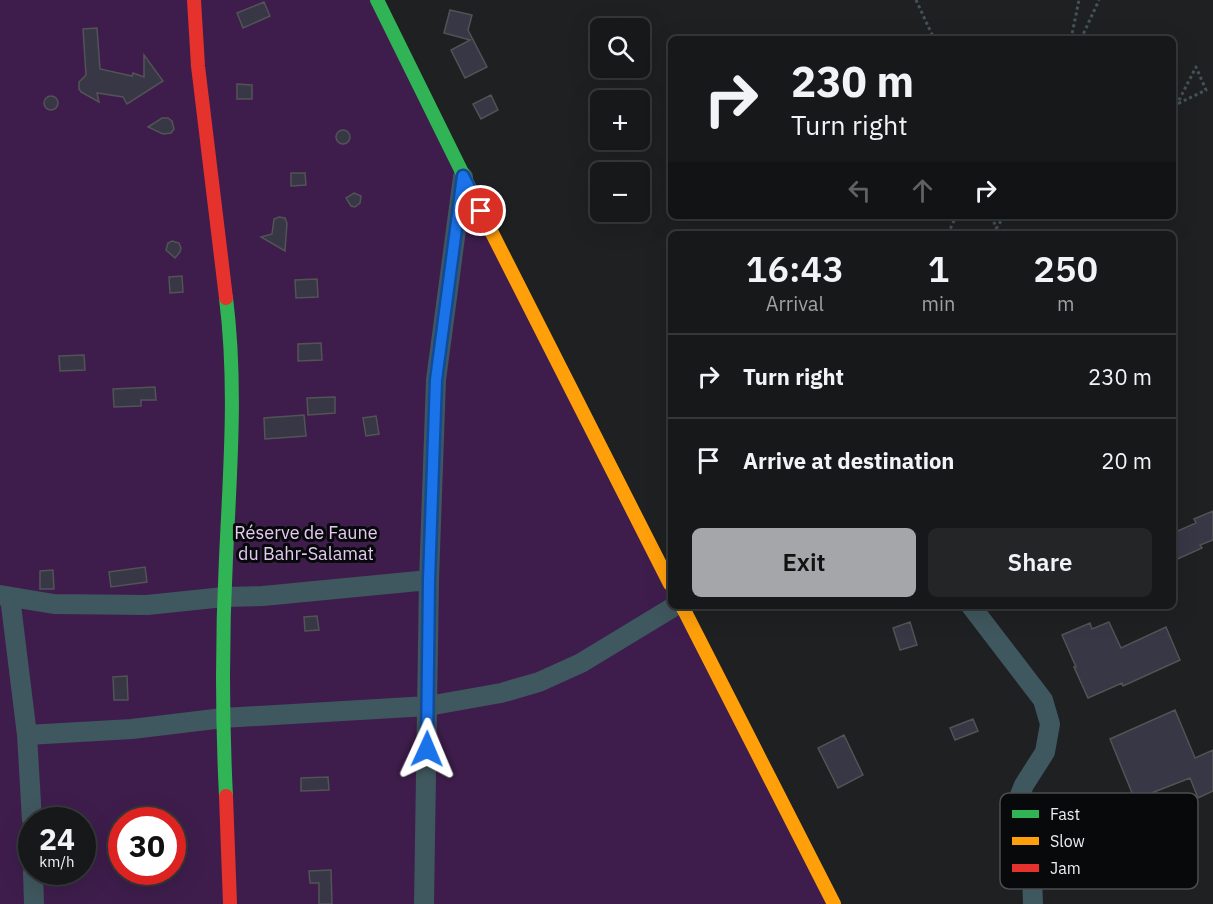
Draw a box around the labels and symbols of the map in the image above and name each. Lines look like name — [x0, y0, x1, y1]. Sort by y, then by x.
pin — [455, 185, 506, 236]
park label: Réserve de Faune du Bahr-Salamat — [234, 521, 378, 565]
position arrow — [395, 717, 459, 781]
legend — [1000, 793, 1198, 889]
text: Fast — [1050, 804, 1080, 824]
speed limit sign: 30 — [108, 807, 186, 885]
text: Slow — [1050, 831, 1085, 851]
text: Jam — [1050, 858, 1081, 878]

